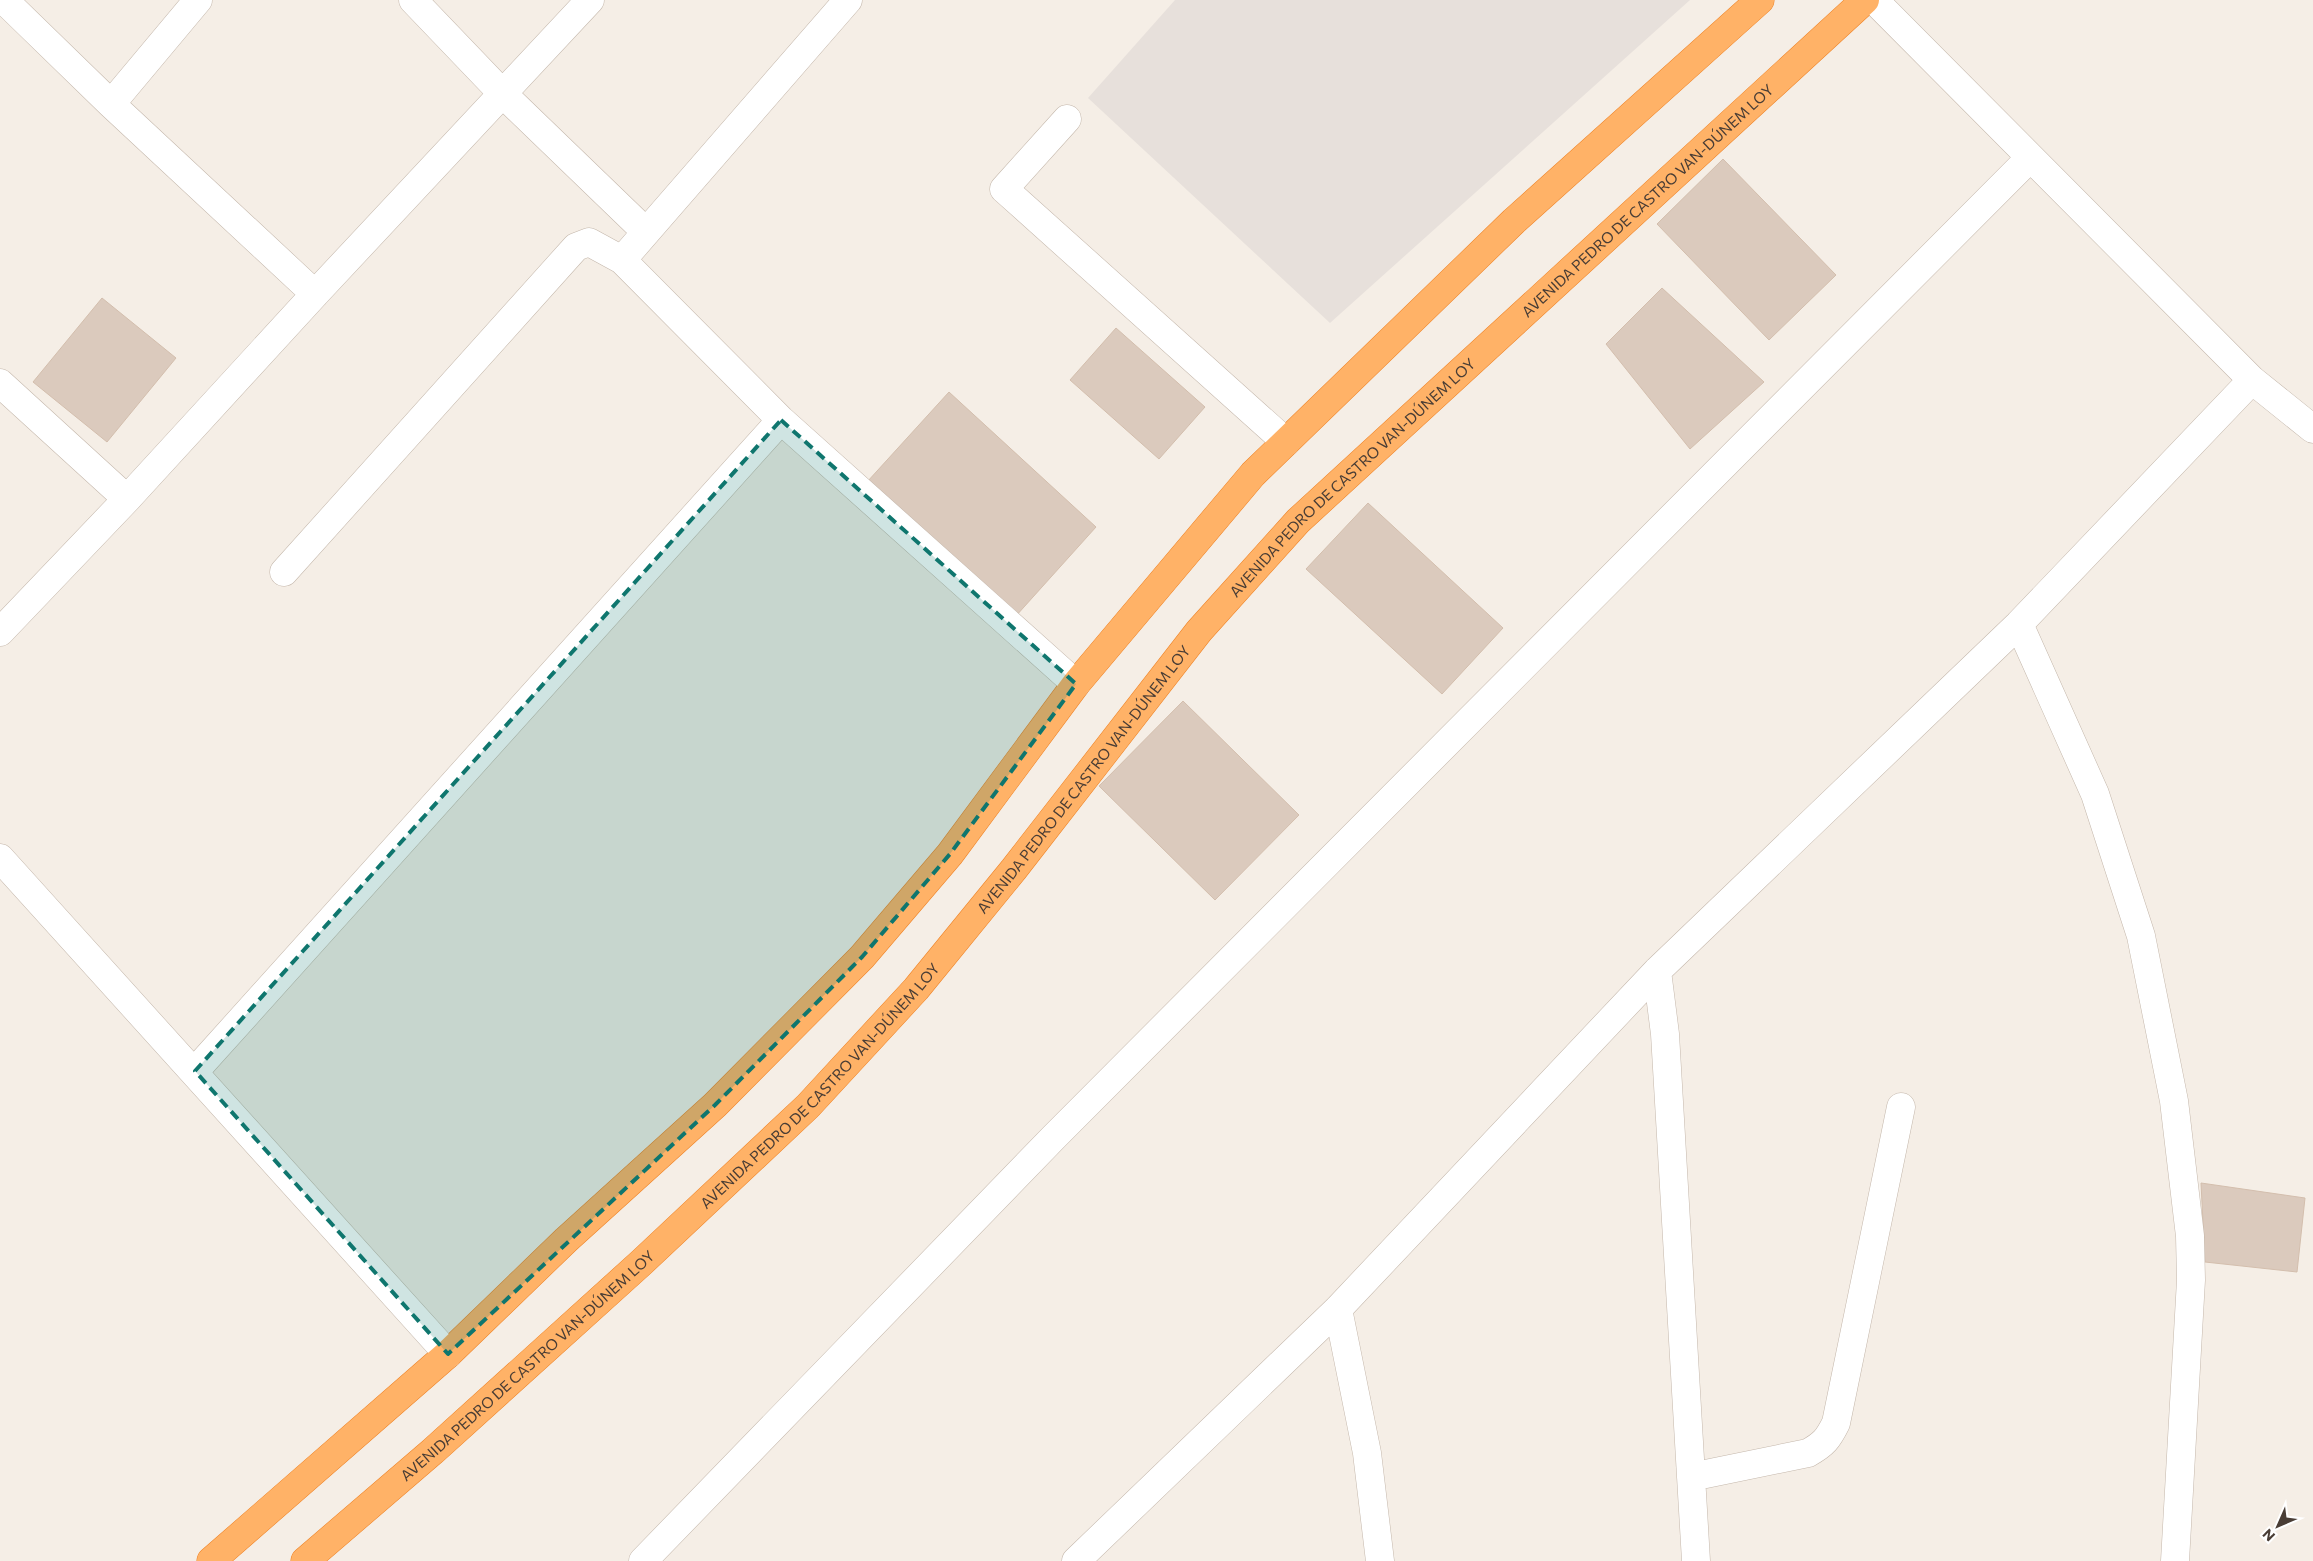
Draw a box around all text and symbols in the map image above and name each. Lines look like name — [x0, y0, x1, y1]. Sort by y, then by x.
street label: AVENIDA PEDRO DE CASTRO VAN-DÚNEM LOY — [1517, 80, 1777, 320]
street label: AVENIDA PEDRO DE CASTRO VAN-DÚNEM LOY — [1225, 354, 1479, 600]
street label: AVENIDA PEDRO DE CASTRO VAN-DÚNEM LOY — [973, 641, 1194, 917]
street label: AVENIDA PEDRO DE CASTRO VAN-DÚNEM LOY — [696, 959, 943, 1212]
street label: AVENIDA PEDRO DE CASTRO VAN-DÚNEM LOY — [396, 1246, 658, 1484]
north arrow — [2253, 1501, 2303, 1551]
text: N — [2259, 1526, 2278, 1545]

